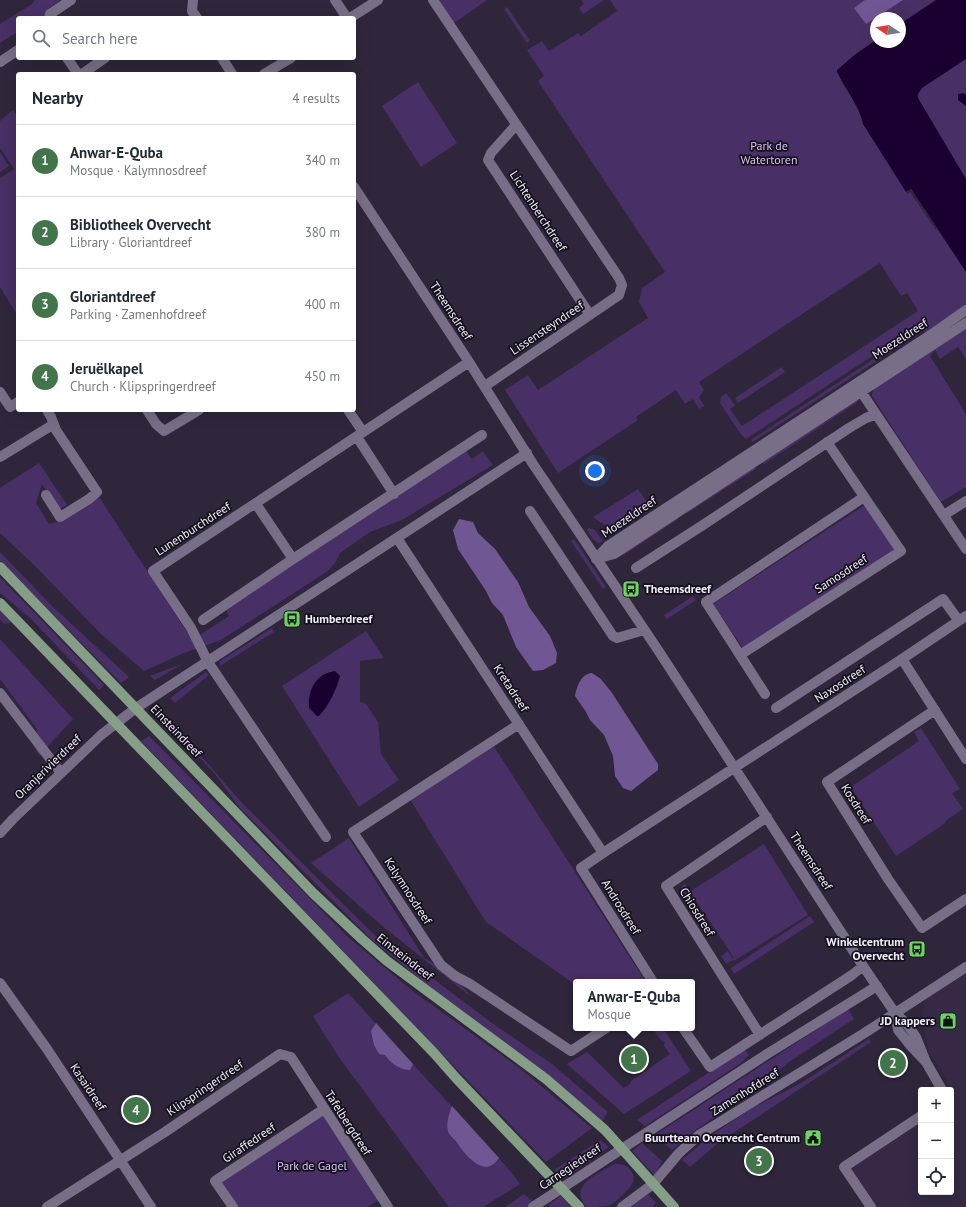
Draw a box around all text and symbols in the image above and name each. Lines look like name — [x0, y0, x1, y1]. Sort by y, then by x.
north arrow — [870, 12, 906, 48]
search box — [16, 16, 356, 60]
icon: search — [30, 27, 52, 49]
text: Search here — [62, 29, 138, 48]
text: Nearby — [32, 87, 83, 109]
text: 4 results — [292, 90, 340, 107]
park label: Park de Watertoren — [741, 138, 797, 167]
text: Anwar-E-Quba — [70, 143, 163, 162]
text: 1 — [41, 152, 49, 169]
text: 340 m — [305, 152, 340, 169]
text: Mosque · Kalymnosdreef — [70, 162, 206, 179]
street label: Lichtenberchdreef — [507, 168, 571, 255]
text: Bibliotheek Overvecht — [70, 215, 211, 234]
text: 2 — [41, 224, 49, 241]
text: 380 m — [305, 224, 340, 241]
text: Library · Gloriantdreef — [70, 234, 192, 251]
street label: Theemsdreef — [427, 279, 476, 344]
text: Gloriantdreef — [70, 287, 155, 306]
text: 3 — [41, 296, 49, 313]
text: 400 m — [305, 296, 340, 313]
street label: Lissensteyndreef — [507, 297, 587, 358]
text: Parking · Zamenhofdreef — [70, 306, 206, 323]
street label: Moezeldreef — [869, 314, 931, 362]
text: Jeruëlkapel — [70, 359, 143, 378]
text: 4 — [41, 368, 49, 385]
text: 450 m — [305, 368, 340, 385]
text: Church · Klipspringerdreef — [70, 378, 216, 395]
your location — [585, 461, 605, 481]
street label: Moezeldreef — [598, 492, 660, 540]
street label: Lunenburchdreef — [152, 498, 234, 559]
street label: Samosdreef — [811, 550, 871, 596]
bus stop icon: Theemsdreef — [621, 579, 641, 599]
place label: Theemsdreef — [644, 581, 712, 596]
bus stop icon: Humberdreef — [282, 609, 302, 629]
place label: Humberdreef — [305, 611, 373, 626]
street label: Kretadreef — [491, 661, 533, 715]
street label: Naxosdreef — [811, 661, 869, 706]
street label: Einsteindreef — [148, 701, 206, 761]
street label: Oranjerivierdreef — [11, 730, 85, 802]
street label: Kosdreef — [838, 781, 875, 828]
street label: Theemsdreef — [787, 829, 836, 894]
street label: Kalymnosdreef — [381, 855, 436, 928]
street label: Androsdreef — [599, 876, 645, 938]
street label: Chiosdreef — [677, 885, 719, 940]
street label: Einsteindreef — [374, 930, 437, 984]
place label: Winkelcentrum Overvecht — [826, 934, 905, 963]
bus stop icon: Winkelcentrum Overvecht — [907, 939, 927, 959]
popup — [573, 979, 695, 1031]
text: Anwar-E-Quba — [587, 987, 681, 1006]
text: Mosque — [587, 1006, 631, 1023]
shop icon: JD kappers — [938, 1011, 958, 1031]
place label: JD kappers — [879, 1013, 935, 1028]
pin: 1 — [621, 1044, 647, 1074]
pin: 2 — [880, 1048, 906, 1078]
street label: Klipspringerdreef — [164, 1056, 247, 1119]
street label: Kasaidreef — [67, 1060, 110, 1114]
street label: Zamenhofdreef — [708, 1064, 783, 1119]
map controls — [918, 1087, 954, 1195]
button: + — [918, 1087, 954, 1123]
street label: Tafelbergdreef — [322, 1088, 376, 1159]
pin: 4 — [123, 1095, 149, 1125]
street label: Giraffedreef — [219, 1119, 279, 1166]
button: − — [918, 1123, 954, 1159]
public building icon: Buurtteam Overvecht Centrum — [803, 1128, 823, 1148]
place label: Buurtteam Overvecht Centrum — [645, 1130, 800, 1145]
street label: Carnegiedreef — [536, 1140, 604, 1193]
pin: 3 — [746, 1146, 772, 1176]
park label: Park de Gagel — [277, 1158, 347, 1173]
button: locate — [918, 1159, 954, 1195]

